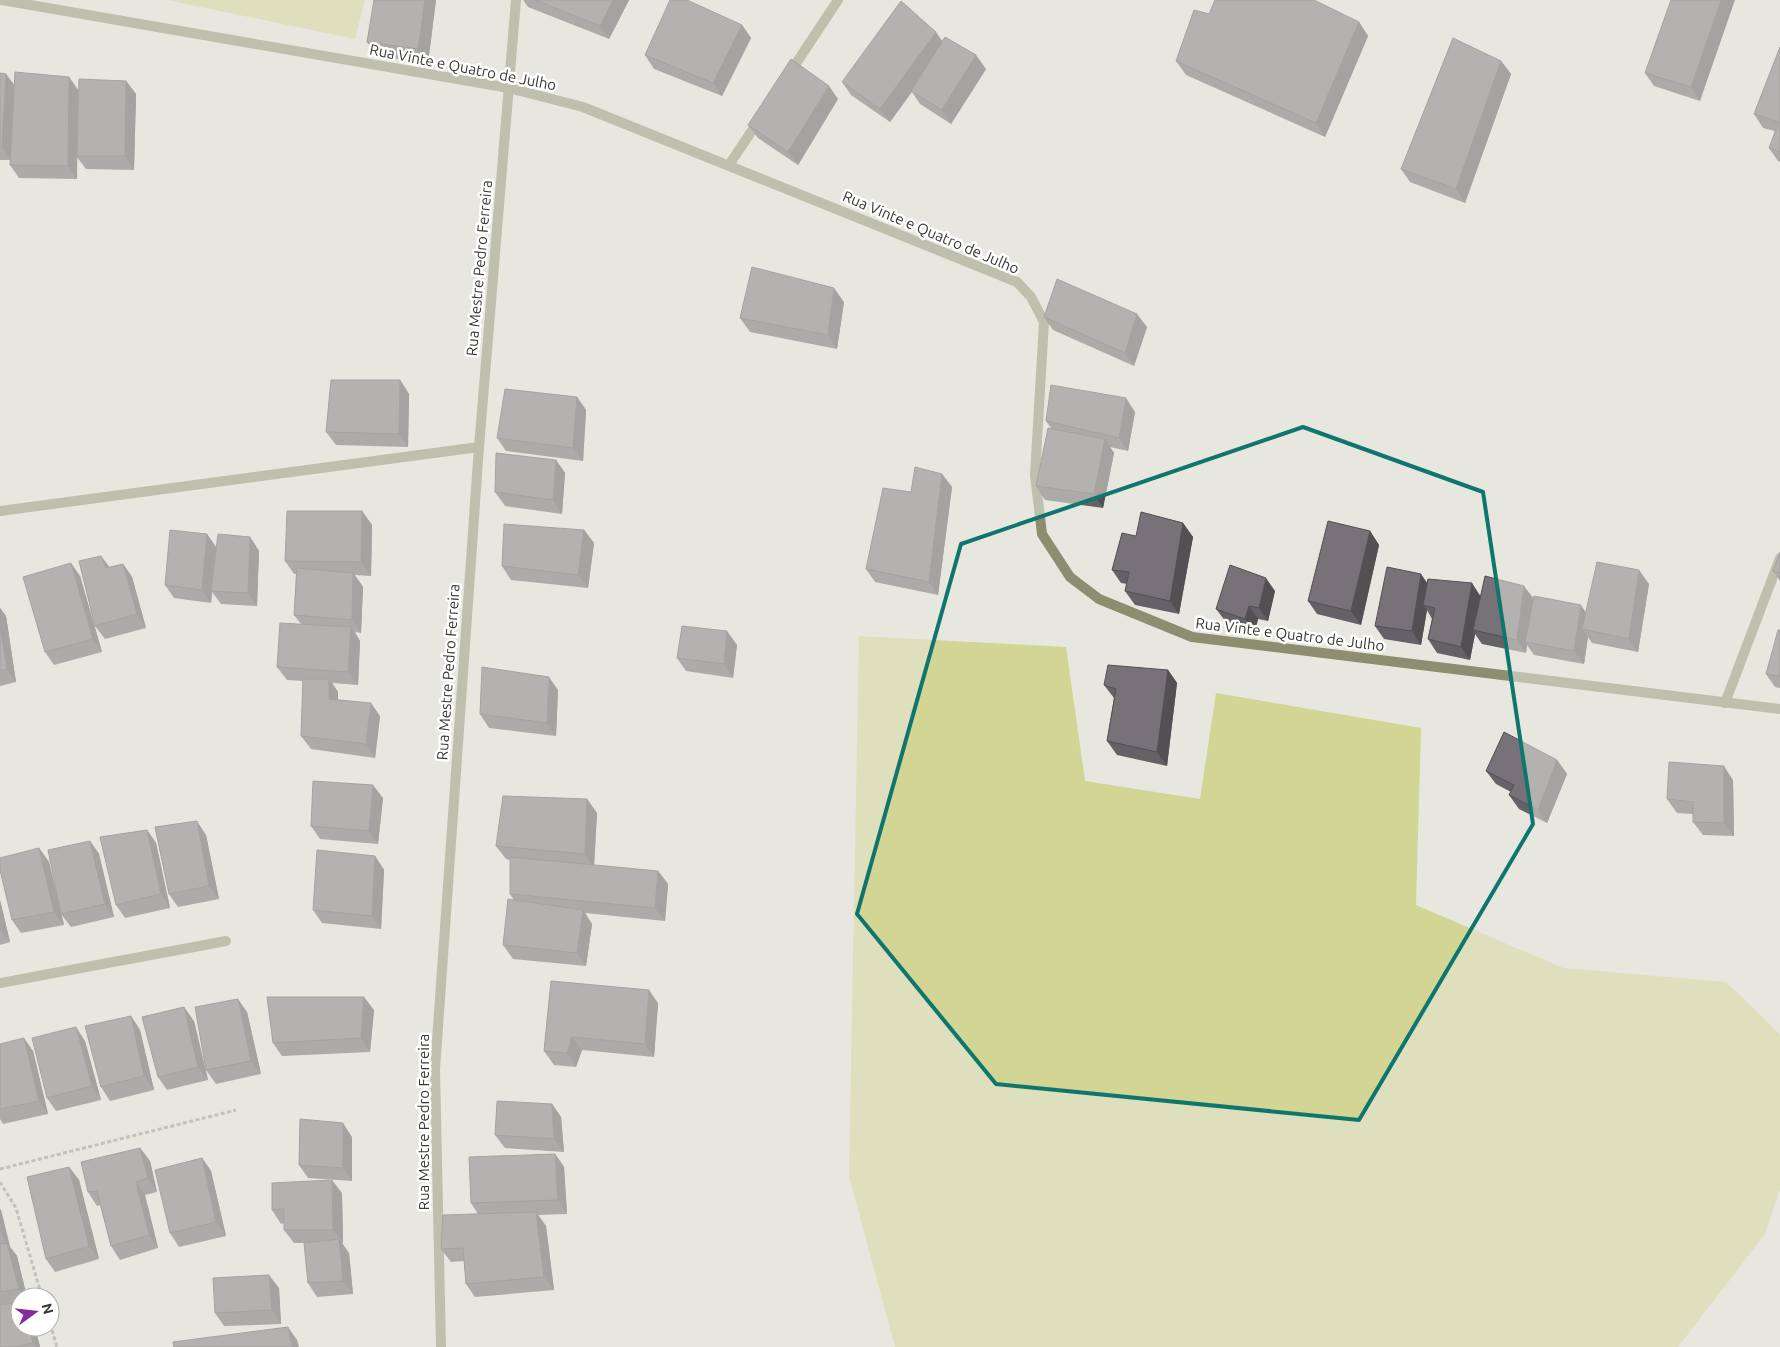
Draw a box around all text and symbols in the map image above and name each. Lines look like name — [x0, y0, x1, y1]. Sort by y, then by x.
street label: Rua Vinte e Quatro de Julho — [368, 41, 558, 93]
street label: Rua Mestre Pedro Ferreira — [463, 179, 495, 357]
street label: Rua Vinte e Quatro de Julho — [840, 187, 1022, 277]
street label: Rua Mestre Pedro Ferreira — [433, 583, 463, 761]
street label: Rua Vinte e Quatro de Julho — [1195, 614, 1385, 654]
street label: Rua Mestre Pedro Ferreira — [415, 1034, 432, 1210]
north arrow — [10, 1287, 60, 1337]
text: N — [38, 1302, 57, 1316]

